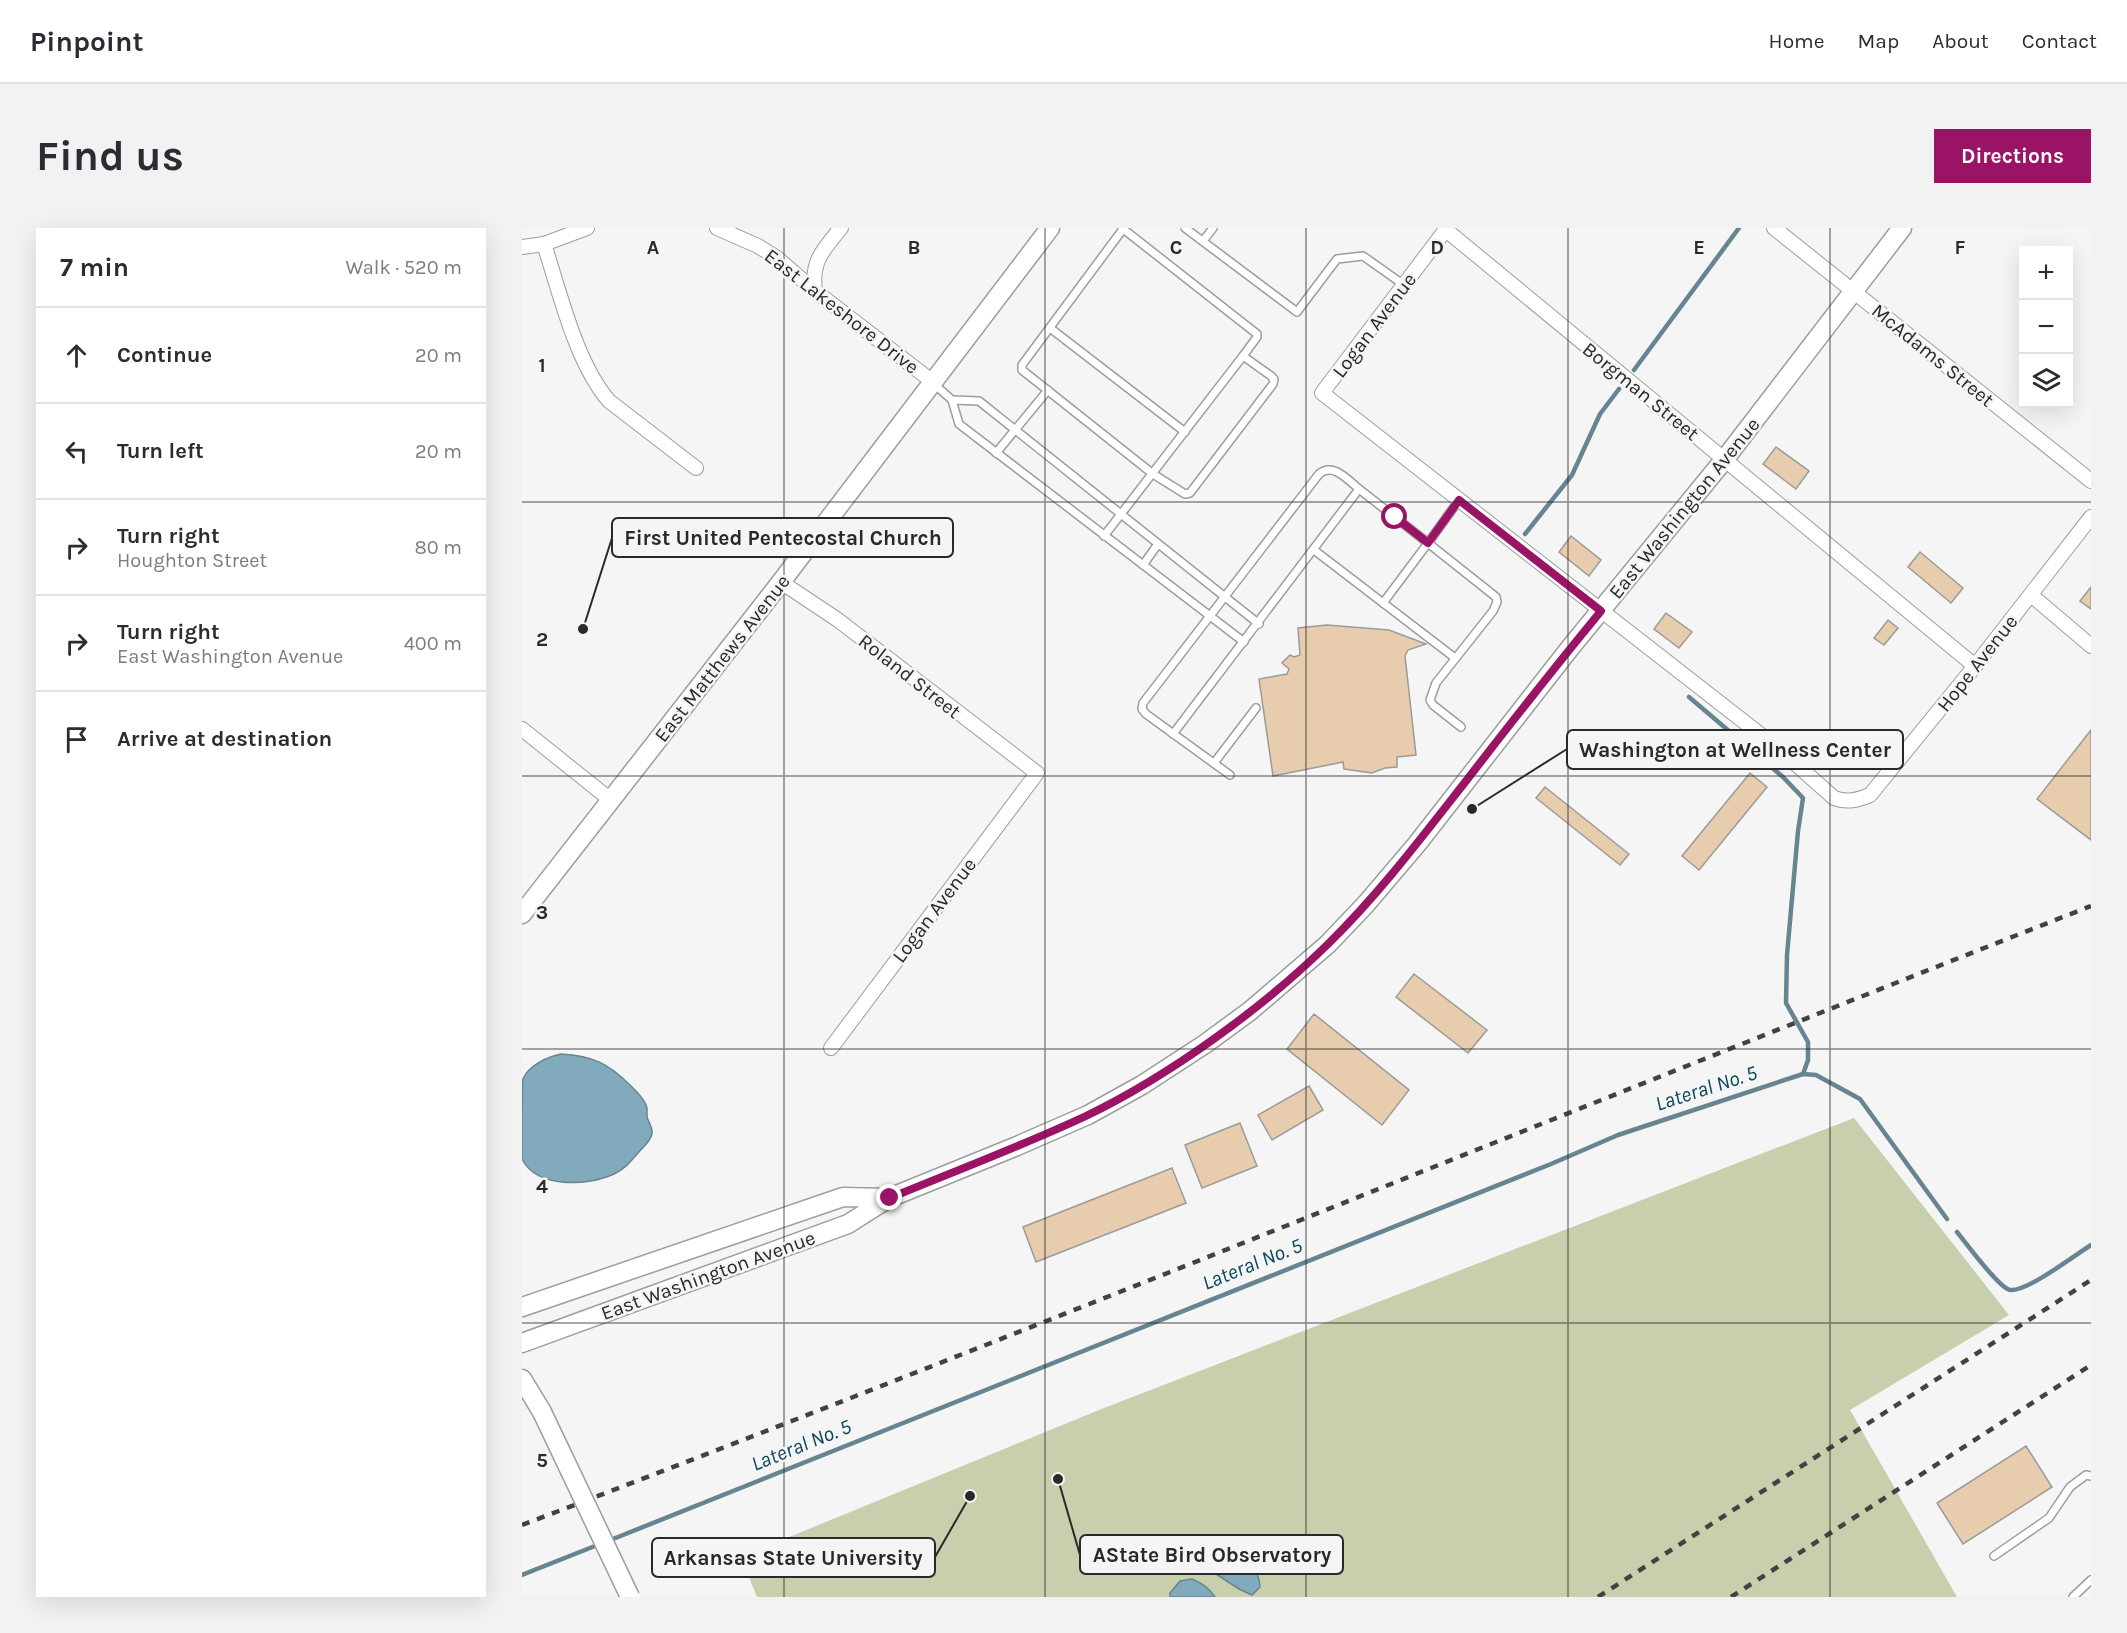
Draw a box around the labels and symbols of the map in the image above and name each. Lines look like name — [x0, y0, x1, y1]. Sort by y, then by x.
text: A — [647, 236, 660, 259]
text: B — [908, 236, 920, 259]
text: C — [1170, 236, 1182, 259]
text: D — [1430, 236, 1444, 259]
text: E — [1693, 236, 1705, 259]
text: F — [1955, 236, 1966, 259]
street label: East Lakeshore Drive — [760, 244, 923, 379]
street label: Logan Avenue — [1328, 268, 1421, 382]
street label: McAdams Street — [1867, 299, 1999, 412]
street label: Borgman Street — [1578, 337, 1704, 446]
text: 1 — [538, 354, 546, 377]
street label: East Washington Avenue — [1604, 413, 1765, 603]
route start — [1381, 503, 1407, 529]
callout: First United Pentecostal Church — [612, 518, 953, 557]
text: First United Pentecostal Church — [624, 526, 942, 550]
street label: East Matthews Avenue — [650, 570, 795, 747]
street label: Hope Avenue — [1932, 610, 2022, 716]
text: 2 — [536, 628, 548, 651]
street label: Roland Street — [854, 629, 966, 724]
callout: Washington at Wellness Center — [1567, 730, 1903, 769]
text: Washington at Wellness Center — [1579, 738, 1892, 762]
street label: Logan Avenue — [888, 853, 981, 967]
text: 3 — [536, 901, 548, 924]
water label: Lateral No. 5 — [1652, 1060, 1760, 1116]
text: 4 — [536, 1175, 548, 1198]
route end — [876, 1184, 902, 1210]
street label: East Washington Avenue — [598, 1226, 818, 1325]
water label: Lateral No. 5 — [1199, 1233, 1306, 1295]
water label: Lateral No. 5 — [748, 1414, 855, 1476]
text: 5 — [536, 1449, 548, 1472]
callout: AState Bird Observatory — [1080, 1535, 1343, 1574]
callout: Arkansas State University — [652, 1538, 935, 1577]
text: AState Bird Observatory — [1093, 1543, 1332, 1567]
text: Arkansas State University — [663, 1546, 923, 1570]

